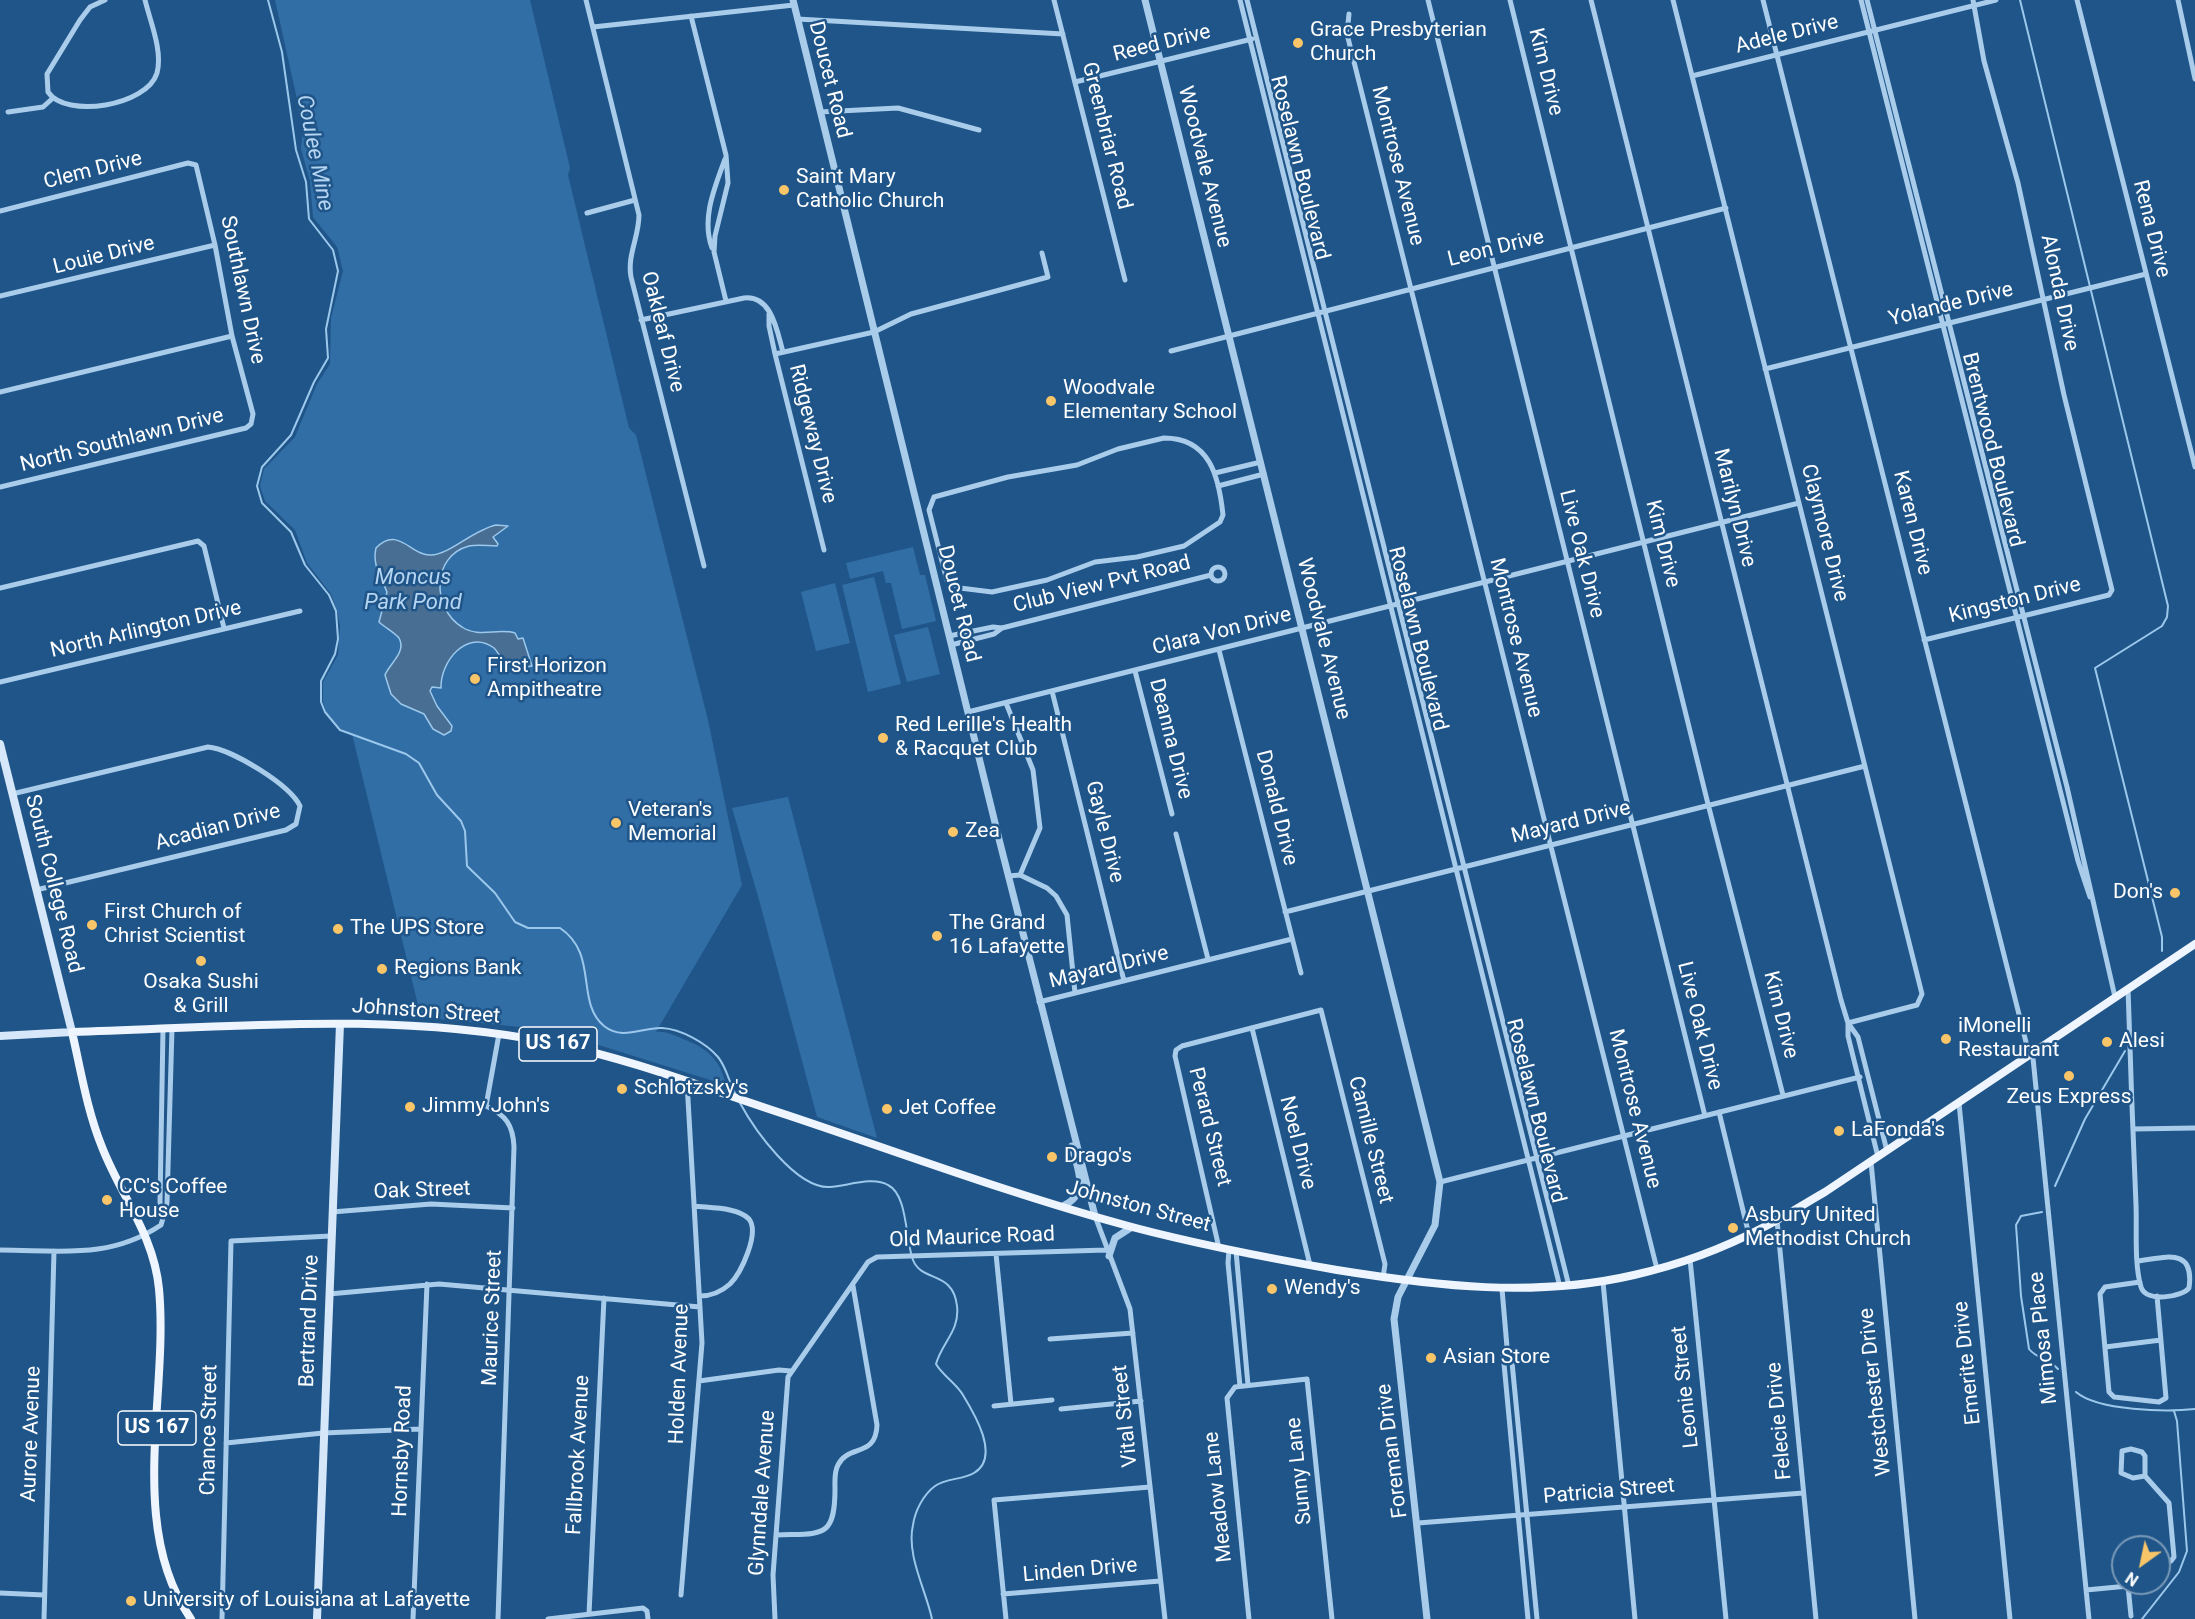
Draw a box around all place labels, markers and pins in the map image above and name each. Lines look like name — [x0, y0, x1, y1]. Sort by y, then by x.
place label: Grace Presbyterian Church — [1310, 18, 1487, 68]
marker: Grace Presbyterian Church — [1291, 36, 1305, 50]
place label: Saint Mary Catholic Church — [796, 165, 944, 215]
marker: Saint Mary Catholic Church — [777, 183, 791, 197]
place label: Woodvale Elementary School — [1063, 376, 1237, 426]
marker: Woodvale Elementary School — [1044, 394, 1058, 408]
place label: First Horizon Ampitheatre — [487, 654, 607, 704]
marker: First Horizon Ampitheatre — [468, 672, 482, 686]
place label: Red Lerille's Health & Racquet Club — [895, 713, 1072, 763]
marker: Red Lerille's Health & Racquet Club — [876, 731, 890, 745]
place label: Veteran's Memorial — [628, 798, 717, 848]
marker: Veteran's Memorial — [609, 816, 623, 830]
place label: Zea — [965, 819, 1000, 845]
marker: Zea — [946, 825, 960, 839]
place label: Don's — [2113, 880, 2163, 906]
marker: Don's — [2168, 886, 2182, 900]
place label: First Church of Christ Scientist — [104, 900, 245, 950]
place label: The Grand 16 Lafayette — [949, 911, 1065, 961]
place label: The UPS Store — [350, 916, 484, 942]
marker: First Church of Christ Scientist — [85, 918, 99, 932]
marker: The UPS Store — [331, 922, 345, 936]
marker: The Grand 16 Lafayette — [930, 929, 944, 943]
marker: Osaka Sushi & Grill — [194, 954, 208, 968]
place label: Regions Bank — [394, 956, 521, 982]
marker: Regions Bank — [375, 962, 389, 976]
place label: Osaka Sushi & Grill — [143, 970, 259, 1020]
place label: iMonelli Restaurant — [1958, 1014, 2059, 1064]
place label: Alesi — [2119, 1029, 2165, 1055]
marker: iMonelli Restaurant — [1939, 1032, 1953, 1046]
marker: Alesi — [2100, 1035, 2114, 1049]
marker: Zeus Express — [2062, 1069, 2076, 1083]
place label: Schlotzsky's — [634, 1076, 749, 1102]
marker: Schlotzsky's — [615, 1082, 629, 1096]
place label: Zeus Express — [2006, 1085, 2132, 1111]
place label: Jimmy John's — [422, 1094, 550, 1120]
place label: Jet Coffee — [899, 1096, 996, 1122]
marker: Jimmy John's — [403, 1100, 417, 1114]
marker: Jet Coffee — [880, 1102, 894, 1116]
place label: LaFonda's — [1851, 1118, 1945, 1144]
marker: LaFonda's — [1832, 1124, 1846, 1138]
place label: Drago's — [1064, 1144, 1132, 1170]
marker: Drago's — [1045, 1150, 1059, 1164]
place label: CC's Coffee House — [119, 1175, 228, 1225]
marker: CC's Coffee House — [100, 1193, 114, 1207]
place label: Asbury United Methodist Church — [1745, 1203, 1911, 1253]
marker: Asbury United Methodist Church — [1726, 1221, 1740, 1235]
place label: Wendy's — [1284, 1276, 1361, 1302]
marker: Wendy's — [1265, 1282, 1279, 1296]
place label: Asian Store — [1443, 1345, 1550, 1371]
marker: Asian Store — [1424, 1351, 1438, 1365]
place label: University of Louisiana at Lafayette — [143, 1588, 470, 1614]
marker: University of Louisiana at Lafayette — [124, 1594, 138, 1608]

